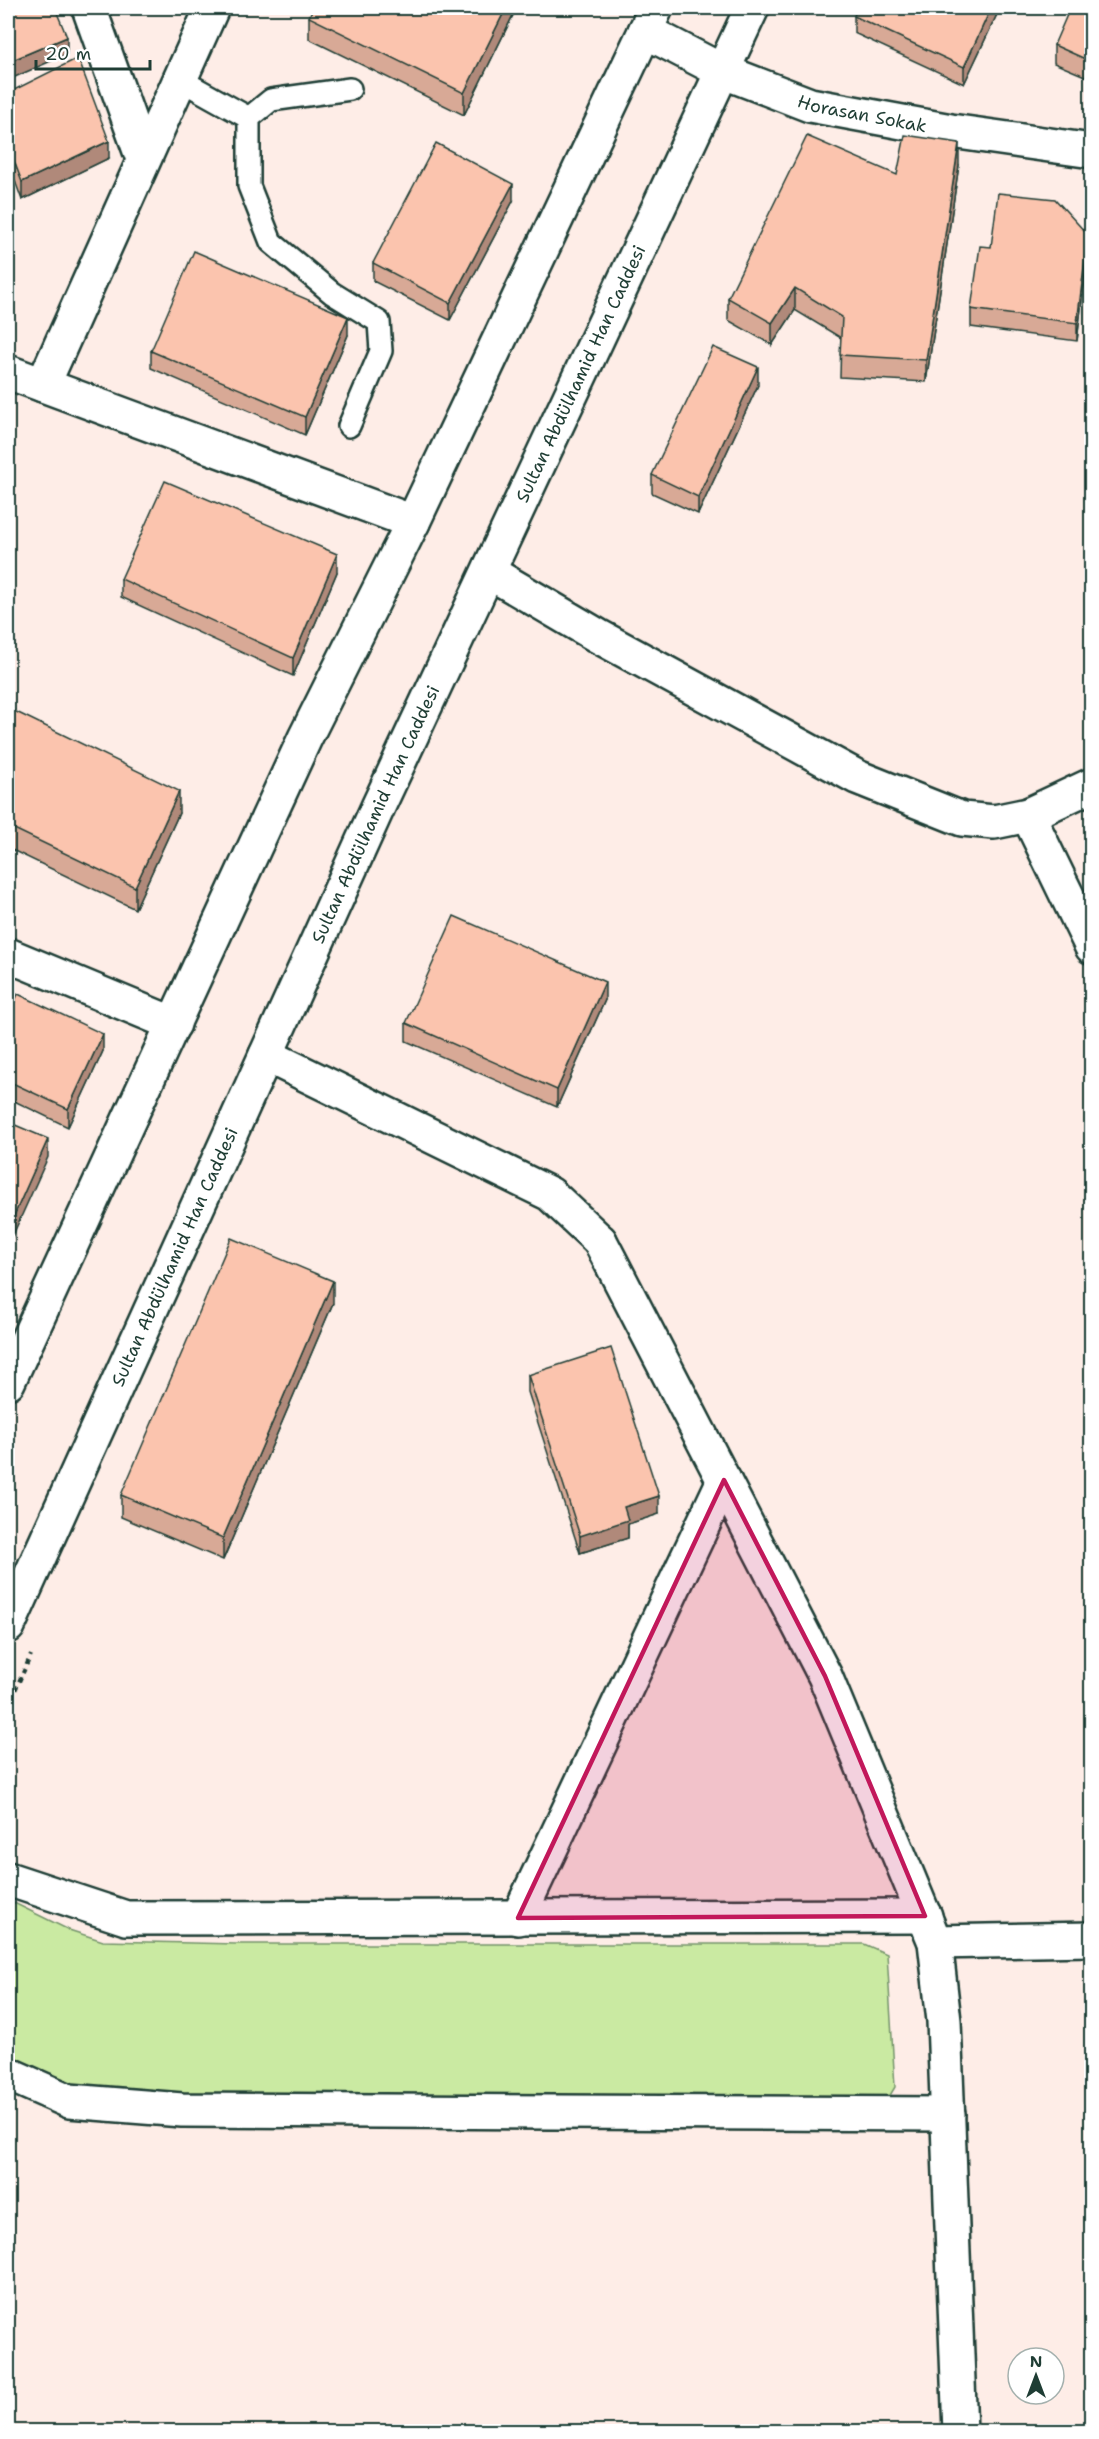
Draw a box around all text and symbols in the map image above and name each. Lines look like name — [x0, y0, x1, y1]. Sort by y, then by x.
scale bar — [36, 33, 150, 71]
text: 20 m — [45, 42, 91, 66]
street label: Horasan Sokak — [794, 89, 929, 138]
street label: Sultan Abdülhamid Han Caddesi — [510, 241, 651, 506]
street label: Sultan Abdülhamid Han Caddesi — [306, 681, 445, 947]
street label: Sultan Abdülhamid Han Caddesi — [106, 1124, 244, 1390]
north arrow — [1006, 2346, 1066, 2406]
text: N — [1030, 2351, 1042, 2372]

